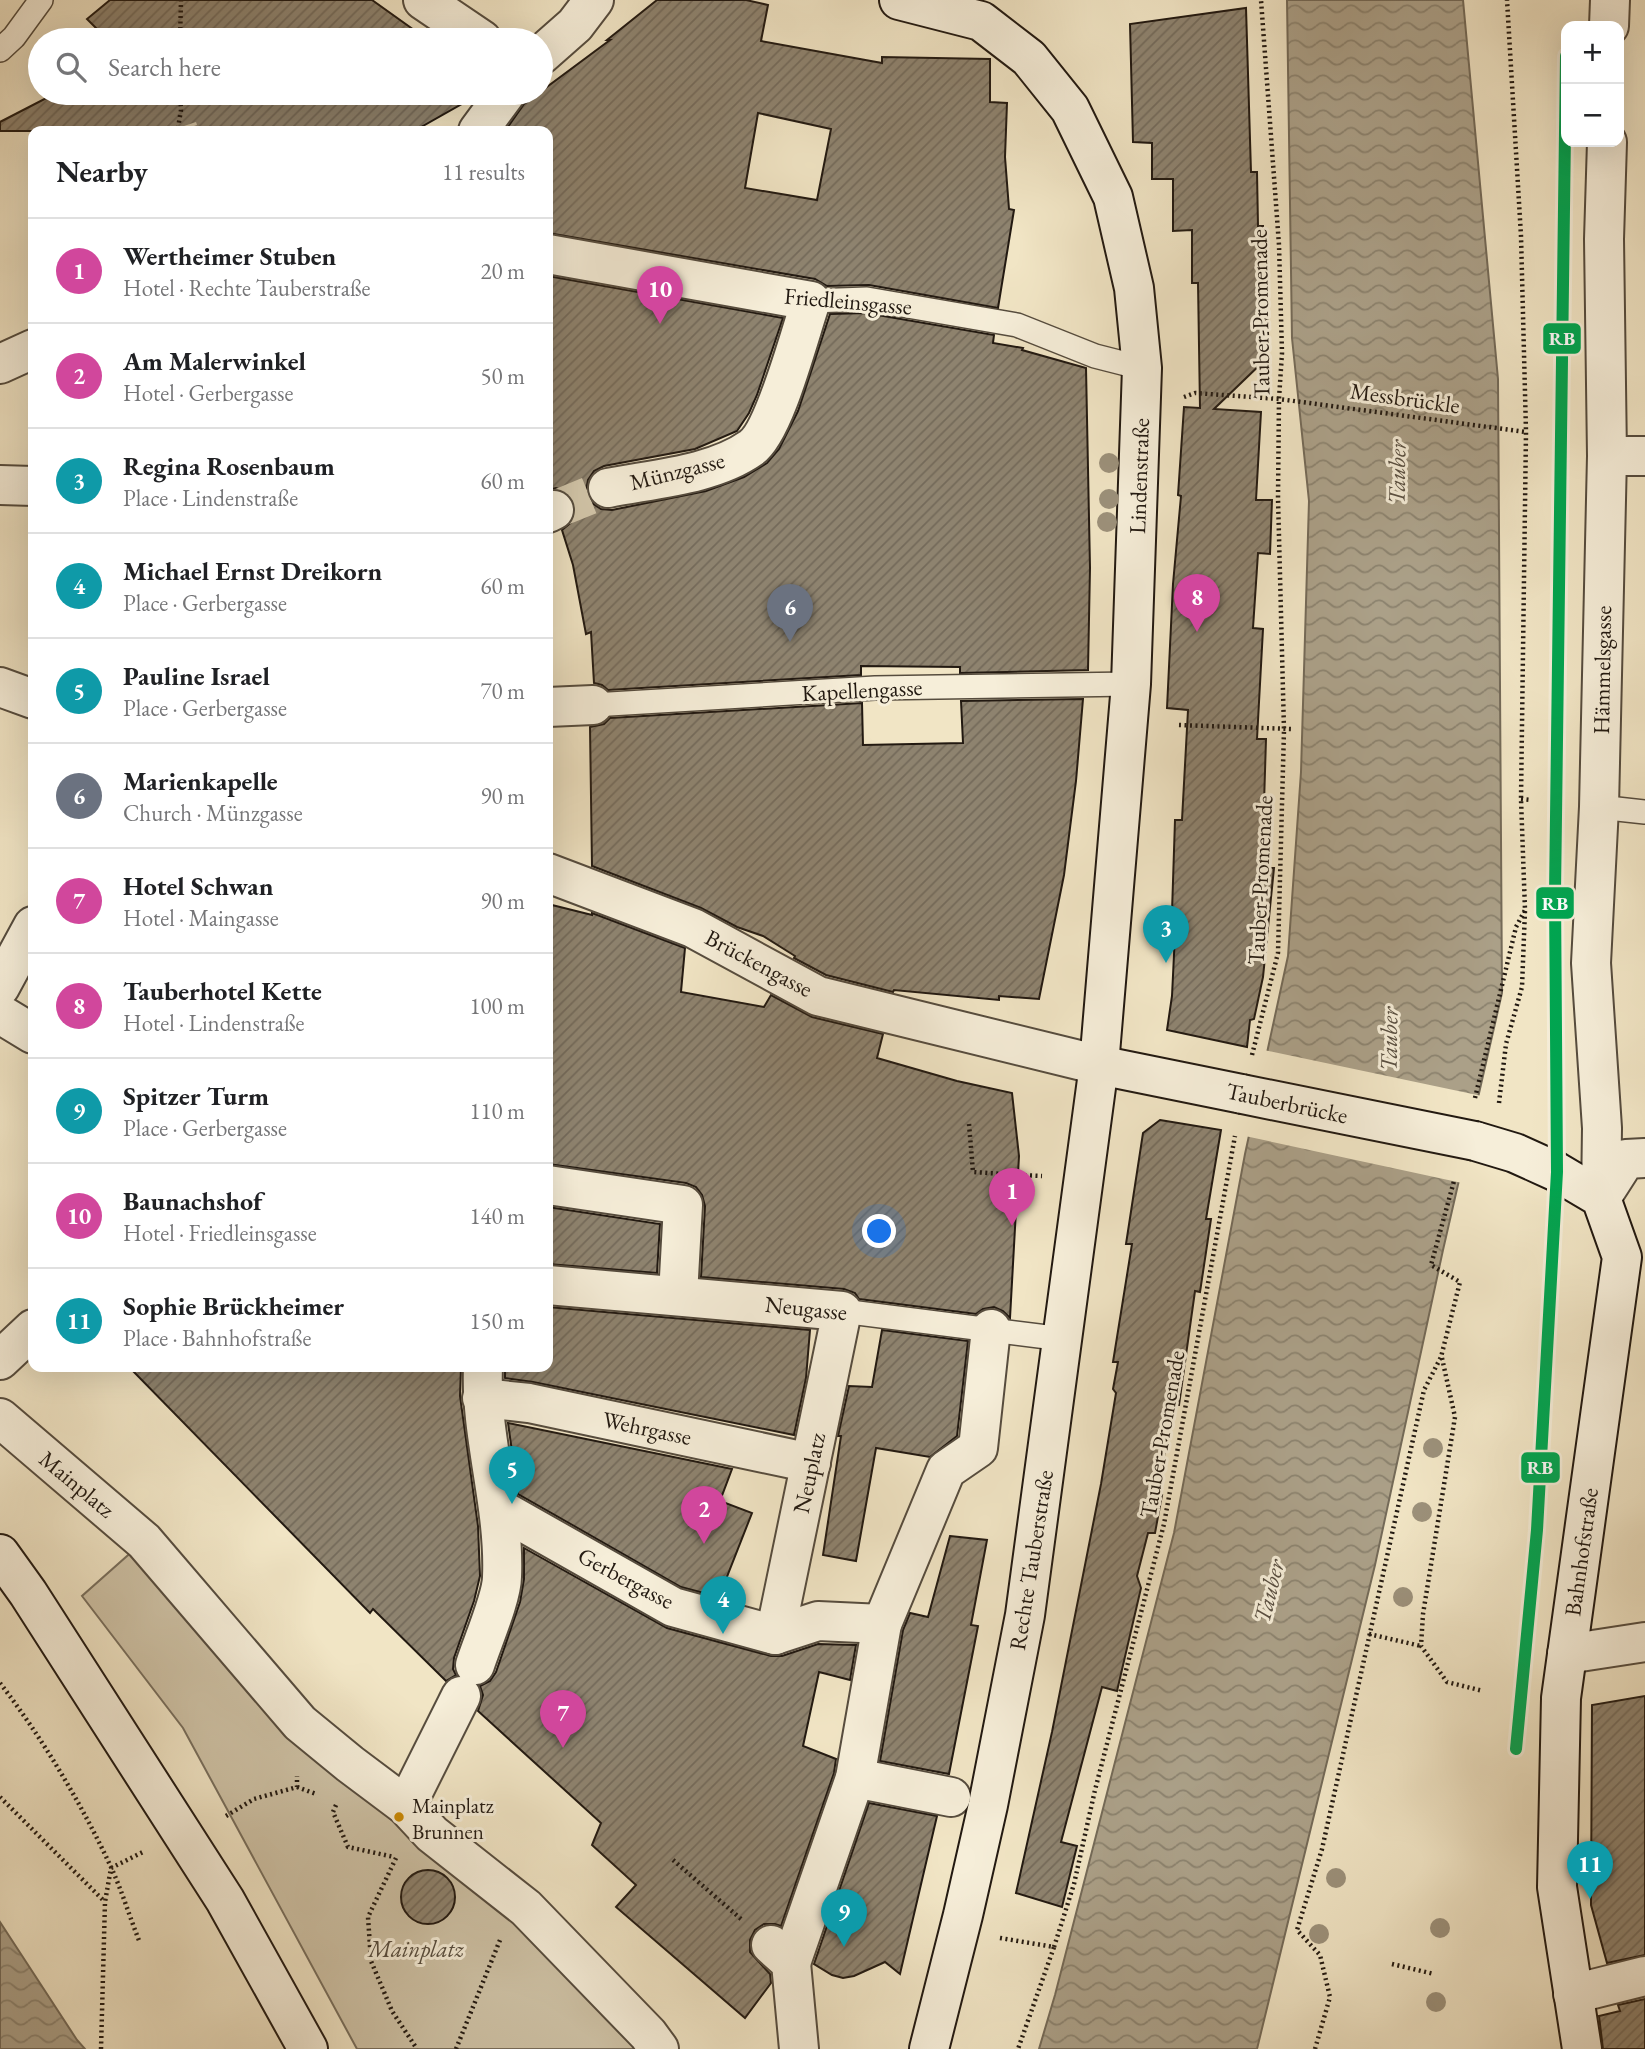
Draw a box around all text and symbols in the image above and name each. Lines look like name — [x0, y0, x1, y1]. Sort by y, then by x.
map controls — [1561, 21, 1624, 147]
button: + — [1561, 21, 1624, 84]
search box — [28, 28, 553, 105]
icon: search — [52, 48, 90, 86]
text: Search here — [108, 50, 221, 84]
button: − — [1561, 84, 1624, 147]
text: Nearby — [56, 152, 148, 191]
text: 11 results — [442, 157, 525, 187]
street label: Tauber-Promenade — [1244, 229, 1276, 399]
text: Wertheimer Stuben — [123, 239, 336, 273]
text: 1 — [73, 256, 85, 286]
text: 20 m — [480, 256, 525, 286]
pin: 10 — [637, 266, 683, 324]
text: Hotel · Rechte Tauberstraße — [123, 273, 371, 303]
street label: Friedleinsgasse — [783, 280, 913, 322]
line badge: RB — [1542, 322, 1582, 355]
text: RB — [1549, 326, 1575, 351]
text: Am Malerwinkel — [123, 344, 306, 378]
text: 2 — [73, 361, 85, 391]
text: 50 m — [480, 361, 525, 391]
street label: Messbrückle — [1348, 375, 1462, 421]
text: Hotel · Gerbergasse — [123, 378, 293, 408]
street label: Lindenstraße — [1122, 417, 1156, 535]
water label: Tauber — [1380, 438, 1413, 504]
street label: Münzgasse — [626, 445, 728, 497]
text: Regina Rosenbaum — [123, 449, 335, 483]
text: 3 — [73, 466, 85, 496]
text: 60 m — [480, 466, 525, 496]
text: Place · Lindenstraße — [123, 483, 298, 513]
text: Michael Ernst Dreikorn — [123, 554, 382, 588]
text: 4 — [73, 571, 85, 601]
text: 60 m — [480, 571, 525, 601]
pin: 8 — [1174, 574, 1220, 632]
pin: 6 — [767, 584, 813, 642]
text: Place · Gerbergasse — [123, 588, 287, 618]
street label: Hämmelsgasse — [1586, 605, 1618, 735]
text: Pauline Israel — [123, 659, 270, 693]
street label: Kapellengasse — [801, 672, 923, 708]
text: 5 — [73, 676, 85, 706]
text: 70 m — [480, 676, 525, 706]
text: Place · Gerbergasse — [123, 693, 287, 723]
text: Marienkapelle — [123, 764, 278, 798]
text: 6 — [73, 781, 85, 811]
text: 90 m — [480, 781, 525, 811]
street label: Tauber-Promenade — [1241, 794, 1279, 965]
text: Church · Münzgasse — [123, 798, 303, 828]
text: Hotel Schwan — [123, 869, 273, 903]
text: 7 — [73, 886, 85, 916]
text: 90 m — [480, 886, 525, 916]
line badge: RB — [1535, 886, 1575, 920]
text: RB — [1542, 891, 1568, 916]
text: Hotel · Maingasse — [123, 903, 279, 933]
pin: 3 — [1143, 905, 1189, 963]
street label: Brückengasse — [700, 922, 818, 1004]
text: Tauberhotel Kette — [123, 974, 322, 1008]
text: 8 — [73, 991, 85, 1021]
text: 100 m — [469, 991, 525, 1021]
water label: Tauber — [1372, 1005, 1405, 1071]
text: Hotel · Lindenstraße — [123, 1008, 305, 1038]
street label: Tauberbrücke — [1223, 1075, 1351, 1131]
text: Spitzer Turm — [123, 1079, 269, 1113]
text: 9 — [73, 1096, 85, 1126]
text: 110 m — [469, 1096, 525, 1126]
text: Place · Gerbergasse — [123, 1113, 287, 1143]
pin: 1 — [989, 1168, 1035, 1226]
text: Baunachshof — [123, 1184, 262, 1218]
text: 10 — [67, 1201, 91, 1231]
text: 140 m — [469, 1201, 525, 1231]
your location — [862, 1214, 896, 1248]
text: Hotel · Friedleinsgasse — [123, 1218, 317, 1248]
text: Sophie Brückheimer — [123, 1289, 344, 1323]
street label: Neugasse — [763, 1289, 849, 1327]
text: 11 — [67, 1306, 91, 1336]
text: 150 m — [469, 1306, 525, 1336]
text: Place · Bahnhofstraße — [123, 1323, 311, 1353]
street label: Tauber-Promenade — [1132, 1348, 1192, 1520]
street label: Wehrgasse — [600, 1404, 694, 1452]
street label: Neuplatz — [786, 1430, 832, 1516]
street label: Mainplatz — [33, 1444, 121, 1524]
pin: 5 — [489, 1446, 535, 1504]
line badge: RB — [1520, 1451, 1561, 1484]
text: RB — [1527, 1455, 1553, 1480]
street label: Rechte Tauberstraße — [1002, 1468, 1060, 1652]
pin: 2 — [681, 1486, 727, 1544]
street label: Bahnhofstraße — [1557, 1486, 1605, 1618]
street label: Gerbergasse — [573, 1540, 679, 1616]
water label: Tauber — [1246, 1554, 1292, 1626]
pin: 4 — [700, 1576, 746, 1634]
pin: 7 — [540, 1690, 586, 1748]
place label: Mainplatz Brunnen — [412, 1792, 494, 1845]
marker: Mainplatz Brunnen — [392, 1810, 406, 1824]
pin: 11 — [1567, 1841, 1613, 1899]
pin: 9 — [821, 1889, 867, 1947]
park label: Mainplatz — [366, 1934, 465, 1964]

